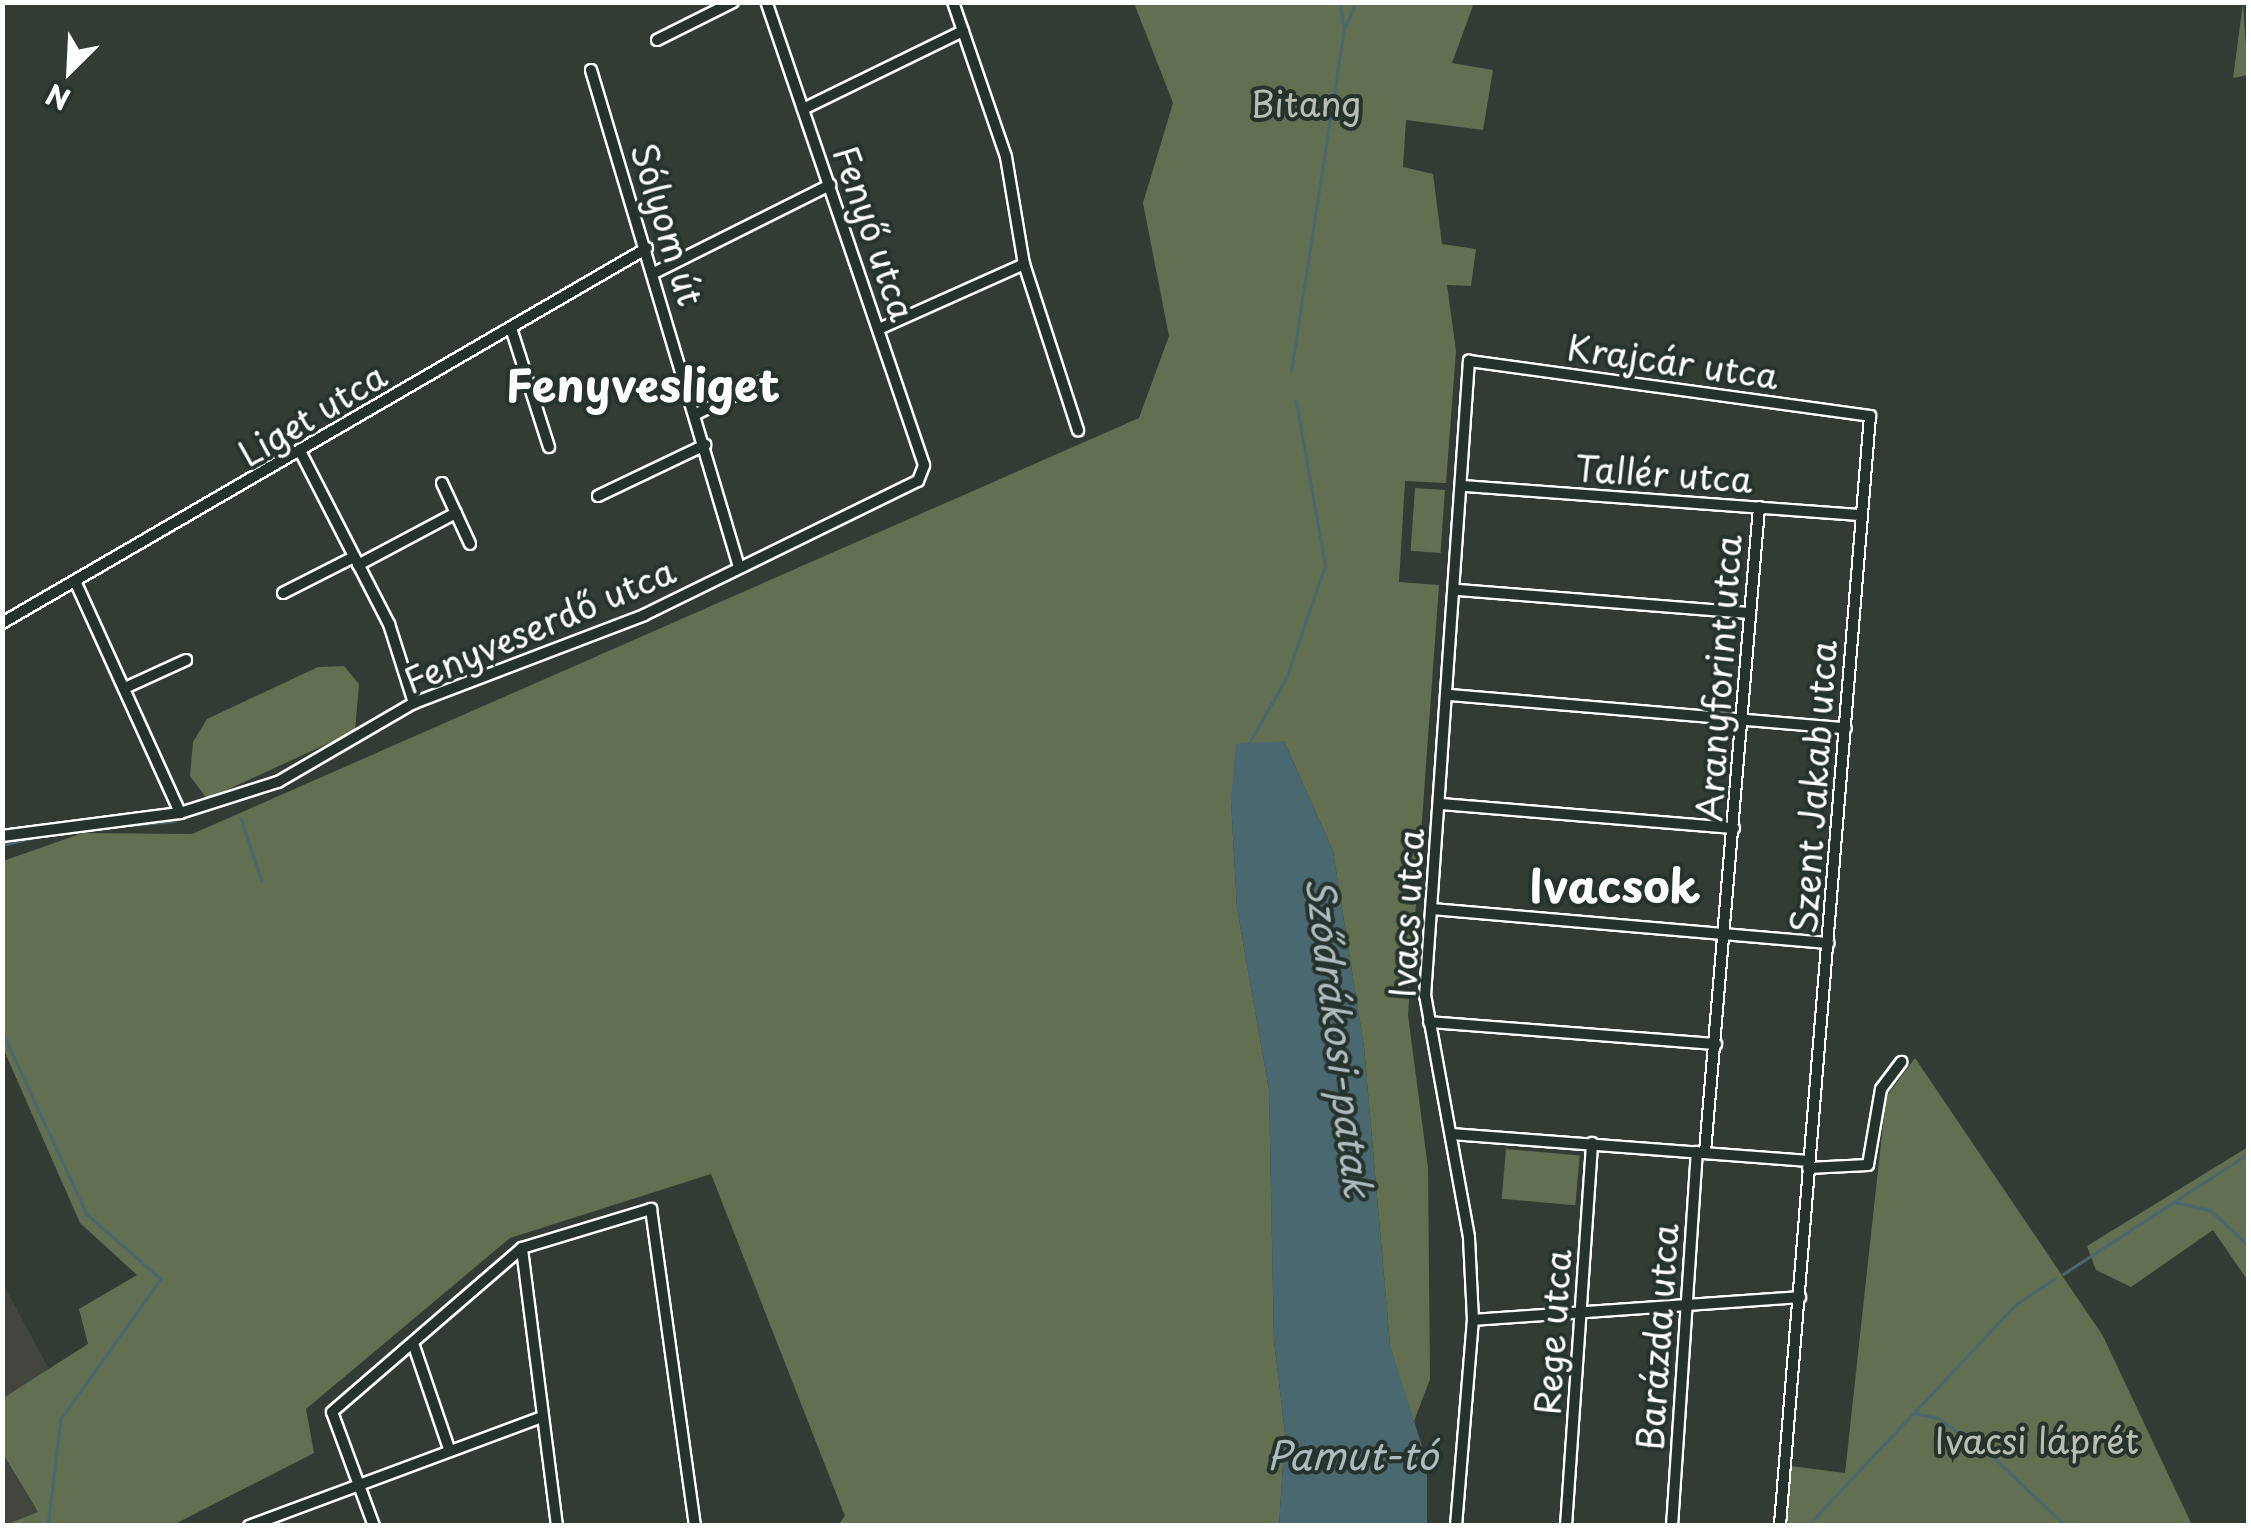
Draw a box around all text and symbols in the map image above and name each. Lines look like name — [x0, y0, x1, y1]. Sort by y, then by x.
north arrow — [20, 20, 120, 120]
text: N — [39, 74, 76, 122]
park label: Bitang — [1251, 82, 1361, 124]
street label: Sólyom út — [623, 137, 713, 311]
street label: Fenyő utca — [825, 139, 925, 327]
street label: Krajcár utca — [1565, 325, 1781, 397]
street label: Liget utca — [229, 353, 395, 475]
district label: Fenyvesliget — [506, 357, 780, 411]
street label: Tallér utca — [1572, 446, 1756, 500]
street label: Aranyforint utca — [1687, 532, 1749, 824]
street label: Fenyveserdő utca — [397, 549, 681, 701]
street label: Szent Jakab utca — [1782, 638, 1844, 936]
street label: Ivacs utca — [1381, 827, 1431, 999]
district label: Ivacsok — [1529, 858, 1701, 912]
water label: Sződrákosi-patak — [1298, 874, 1382, 1200]
street label: Barázda utca — [1628, 1222, 1686, 1452]
street label: Rege utca — [1525, 1248, 1579, 1416]
park label: Ivacsi láprét — [1934, 1419, 2140, 1461]
water label: Pamut-tó — [1266, 1432, 1438, 1478]

